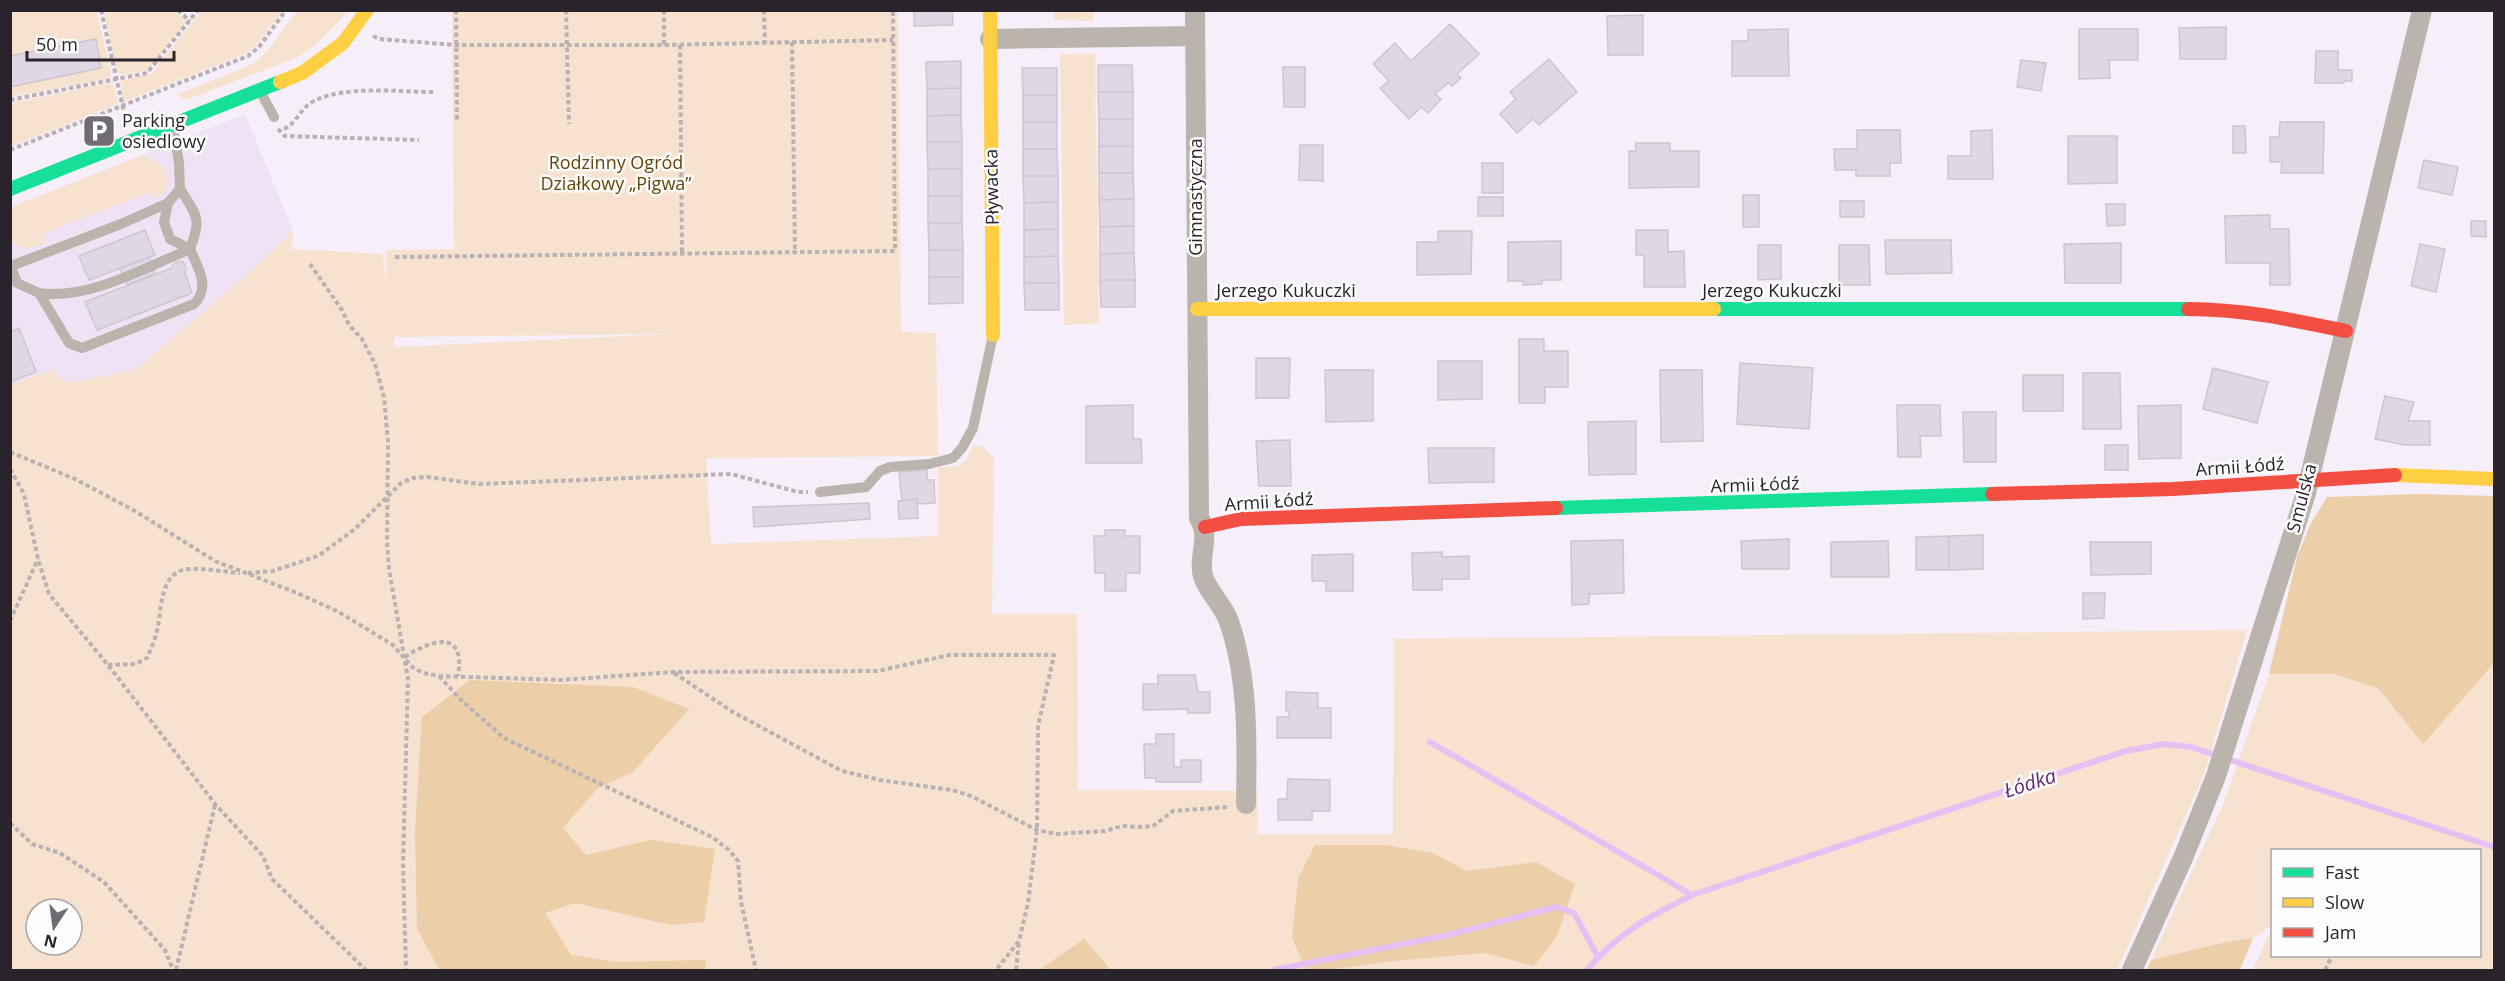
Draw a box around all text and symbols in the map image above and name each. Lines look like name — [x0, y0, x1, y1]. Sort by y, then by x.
scale bar — [27, 24, 174, 62]
text: 50 m — [36, 32, 78, 56]
place label: Parking osiedlowy — [122, 108, 206, 153]
parking icon: Parking osiedlowy — [81, 113, 117, 149]
street label: Gimnastyczna — [1183, 138, 1207, 256]
street label: Pływacka — [978, 149, 1004, 225]
park label: Rodzinny Ogród Działkowy „Pigwa” — [540, 150, 692, 195]
street label: Jerzego Kukuczki — [1214, 278, 1356, 302]
street label: Jerzego Kukuczki — [1700, 278, 1842, 302]
street label: Armii Łódź — [2195, 451, 2285, 481]
street label: Smulska — [2280, 461, 2322, 535]
street label: Armii Łódź — [1710, 470, 1800, 498]
street label: Armii Łódź — [1224, 486, 1314, 516]
water label: Łódka — [2000, 761, 2059, 804]
legend — [2271, 849, 2481, 957]
text: Fast — [2325, 860, 2359, 884]
text: Slow — [2325, 890, 2364, 914]
north arrow — [24, 897, 84, 957]
text: Jam — [2323, 920, 2357, 944]
text: N — [42, 929, 59, 954]

